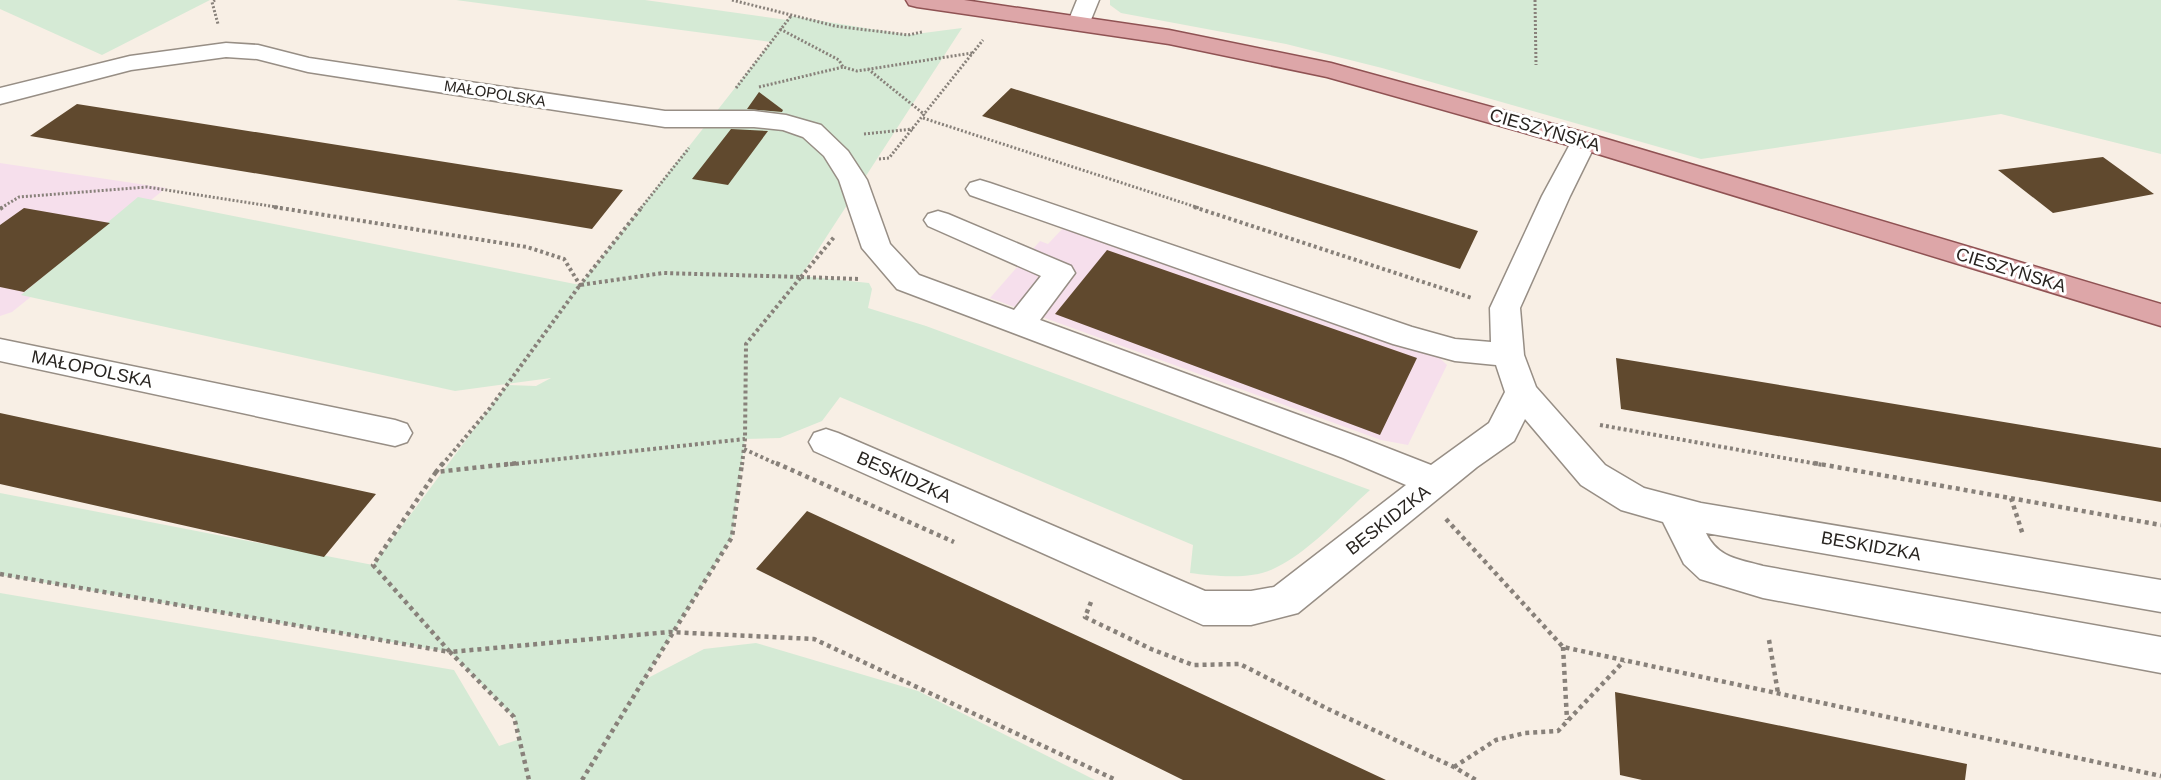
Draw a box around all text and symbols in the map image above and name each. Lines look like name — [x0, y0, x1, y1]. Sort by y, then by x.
street label: MAŁOPOLSKA — [443, 77, 547, 109]
street label: CIESZYŃSKA — [1487, 105, 1603, 155]
street label: CIESZYŃSKA — [1954, 244, 2068, 296]
street label: MAŁOPOLSKA — [30, 346, 154, 392]
street label: BESKIDZKA — [854, 447, 954, 507]
street label: BESKIDZKA — [1342, 481, 1434, 559]
street label: BESKIDZKA — [1820, 527, 1922, 565]

